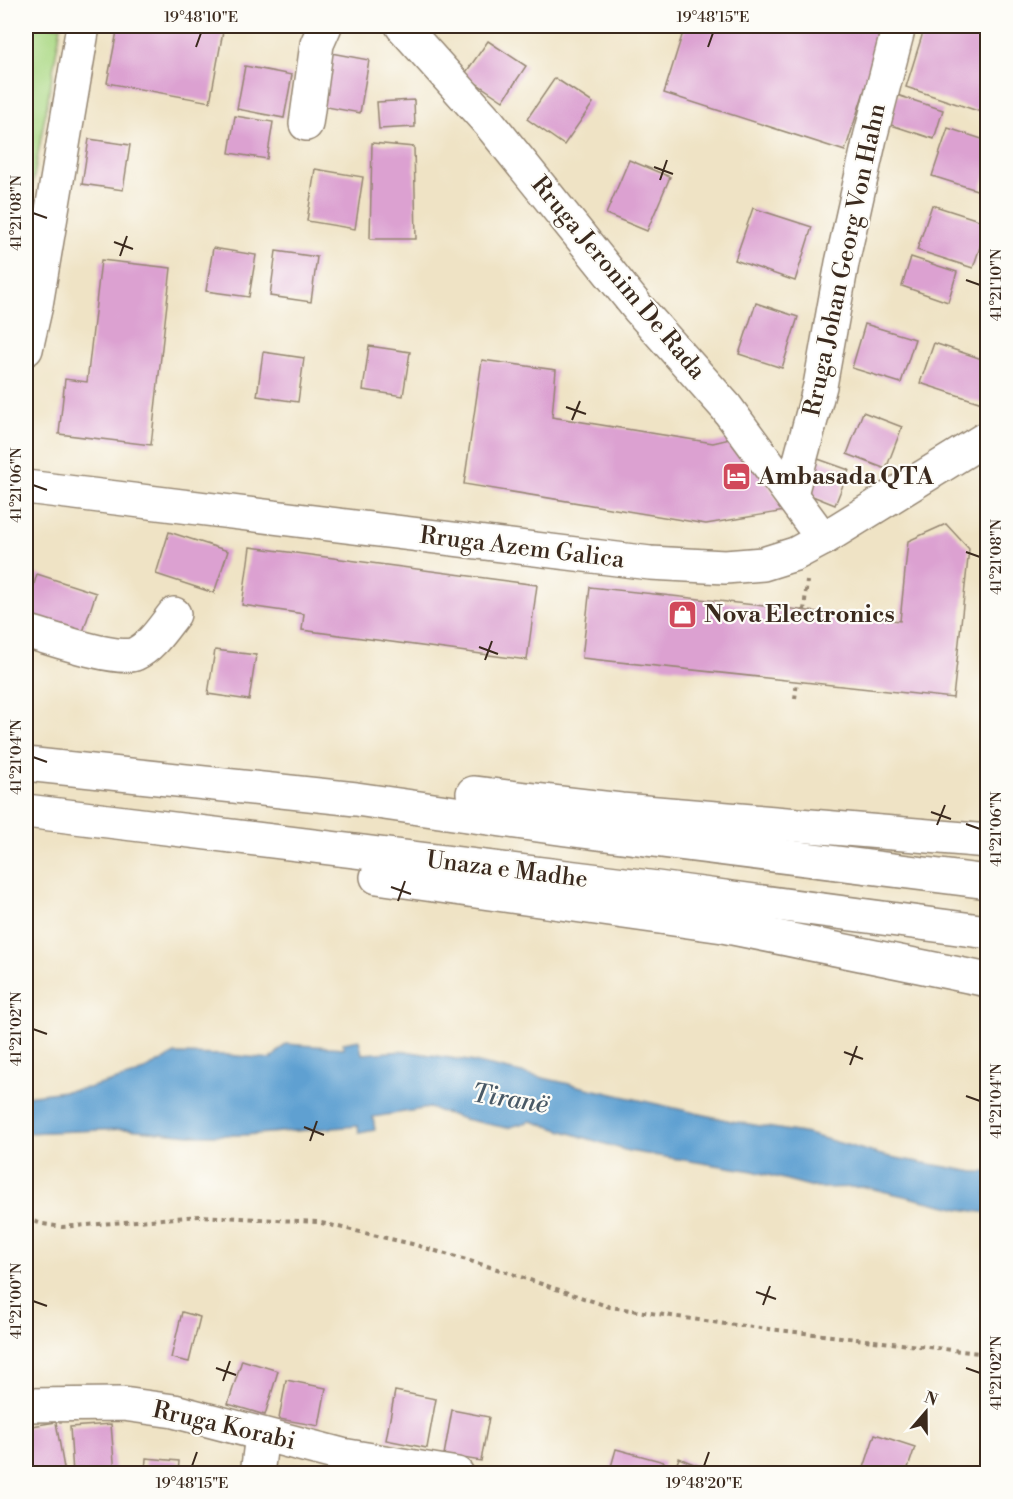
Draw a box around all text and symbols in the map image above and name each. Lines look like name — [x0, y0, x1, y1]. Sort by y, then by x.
text: 19°48'10"E — [164, 8, 238, 27]
text: 19°48'15"E — [677, 8, 749, 27]
street label: Rruga Johan Georg Von Hahn — [797, 101, 893, 419]
street label: Rruga Jeronim De Rada — [524, 170, 712, 386]
text: 41°21'08"N — [7, 175, 26, 251]
text: 41°21'10"N — [987, 249, 1006, 321]
text: 41°21'06"N — [7, 447, 26, 523]
hotel icon: Ambasada QTA — [721, 461, 753, 493]
place label: Ambasada QTA — [757, 462, 935, 492]
text: 41°21'08"N — [987, 519, 1006, 595]
street label: Rruga Azem Galica — [418, 521, 627, 576]
shop icon: Nova Electronics — [667, 599, 699, 631]
place label: Nova Electronics — [704, 600, 895, 630]
text: 41°21'04"N — [7, 719, 26, 795]
text: 41°21'06"N — [987, 791, 1006, 867]
street label: Unaza e Madhe — [424, 845, 590, 895]
text: 41°21'02"N — [7, 992, 26, 1066]
text: 41°21'04"N — [987, 1063, 1006, 1139]
water label: Tiranë — [469, 1077, 552, 1121]
text: 41°21'00"N — [7, 1263, 26, 1339]
text: 41°21'02"N — [987, 1336, 1006, 1410]
north arrow — [896, 1382, 956, 1442]
text: N — [921, 1387, 940, 1411]
street label: Rruga Korabi — [150, 1395, 298, 1457]
text: 19°48'15"E — [156, 1474, 228, 1493]
text: 19°48'20"E — [666, 1474, 742, 1493]

